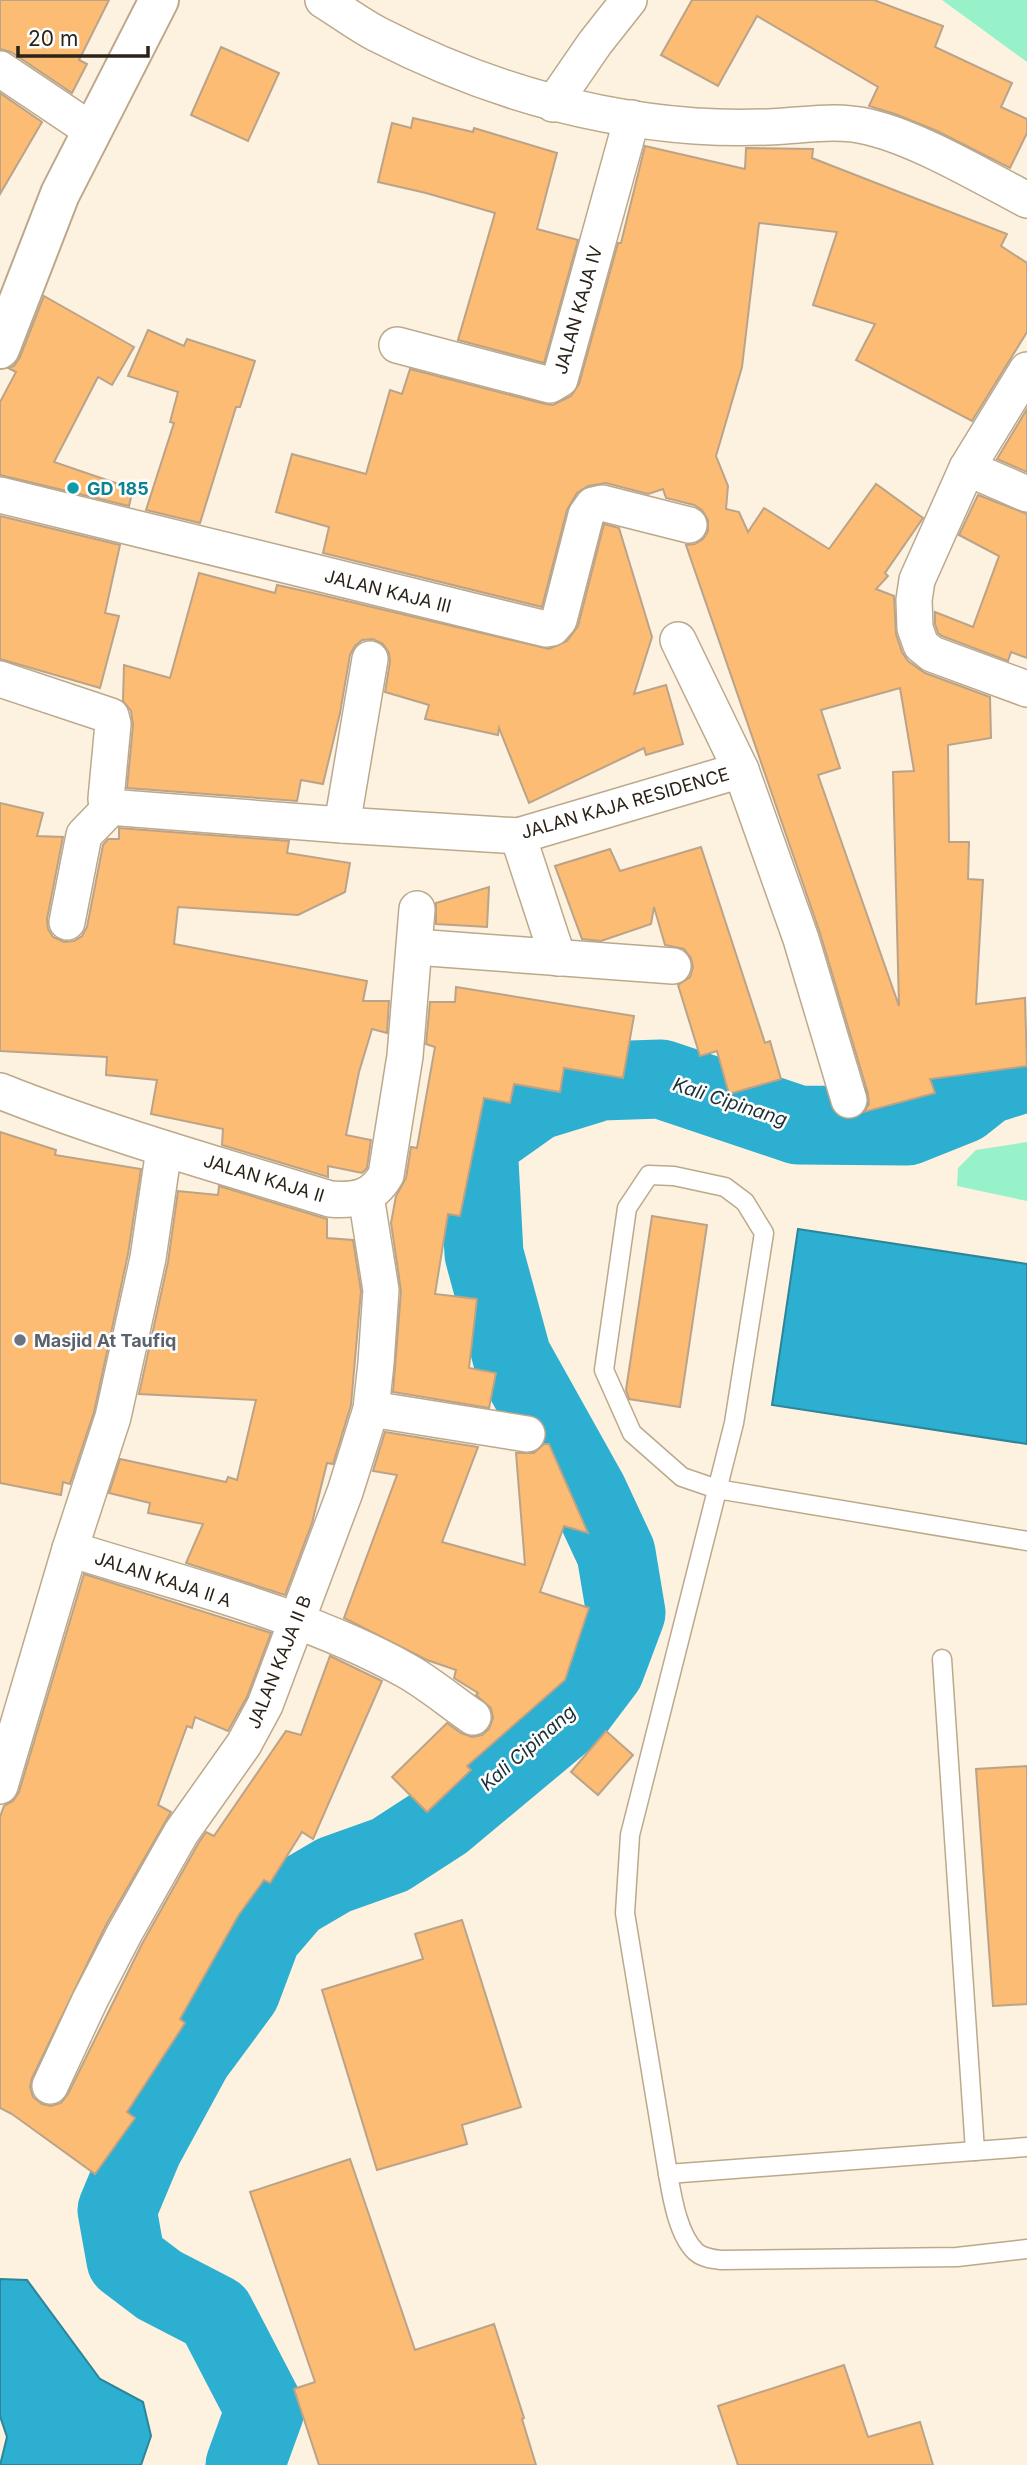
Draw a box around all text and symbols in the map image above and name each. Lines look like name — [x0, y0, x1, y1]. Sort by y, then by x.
scale bar — [18, 14, 147, 58]
text: 20 m — [28, 26, 78, 51]
street label: JALAN KAJA IV — [550, 243, 606, 377]
place label: GD 185 — [87, 478, 149, 499]
marker: GD 185 — [65, 480, 81, 496]
street label: JALAN KAJA III — [322, 565, 454, 617]
street label: JALAN KAJA RESIDENCE — [518, 763, 732, 843]
water label: Kali Cipinang — [670, 1073, 790, 1131]
street label: JALAN KAJA II — [201, 1150, 327, 1206]
place label: Masjid At Taufiq — [34, 1330, 176, 1351]
marker: Masjid At Taufiq — [12, 1332, 28, 1348]
street label: JALAN KAJA II A — [92, 1547, 234, 1611]
street label: JALAN KAJA II B — [243, 1592, 315, 1732]
water label: Kali Cipinang — [476, 1700, 581, 1796]

